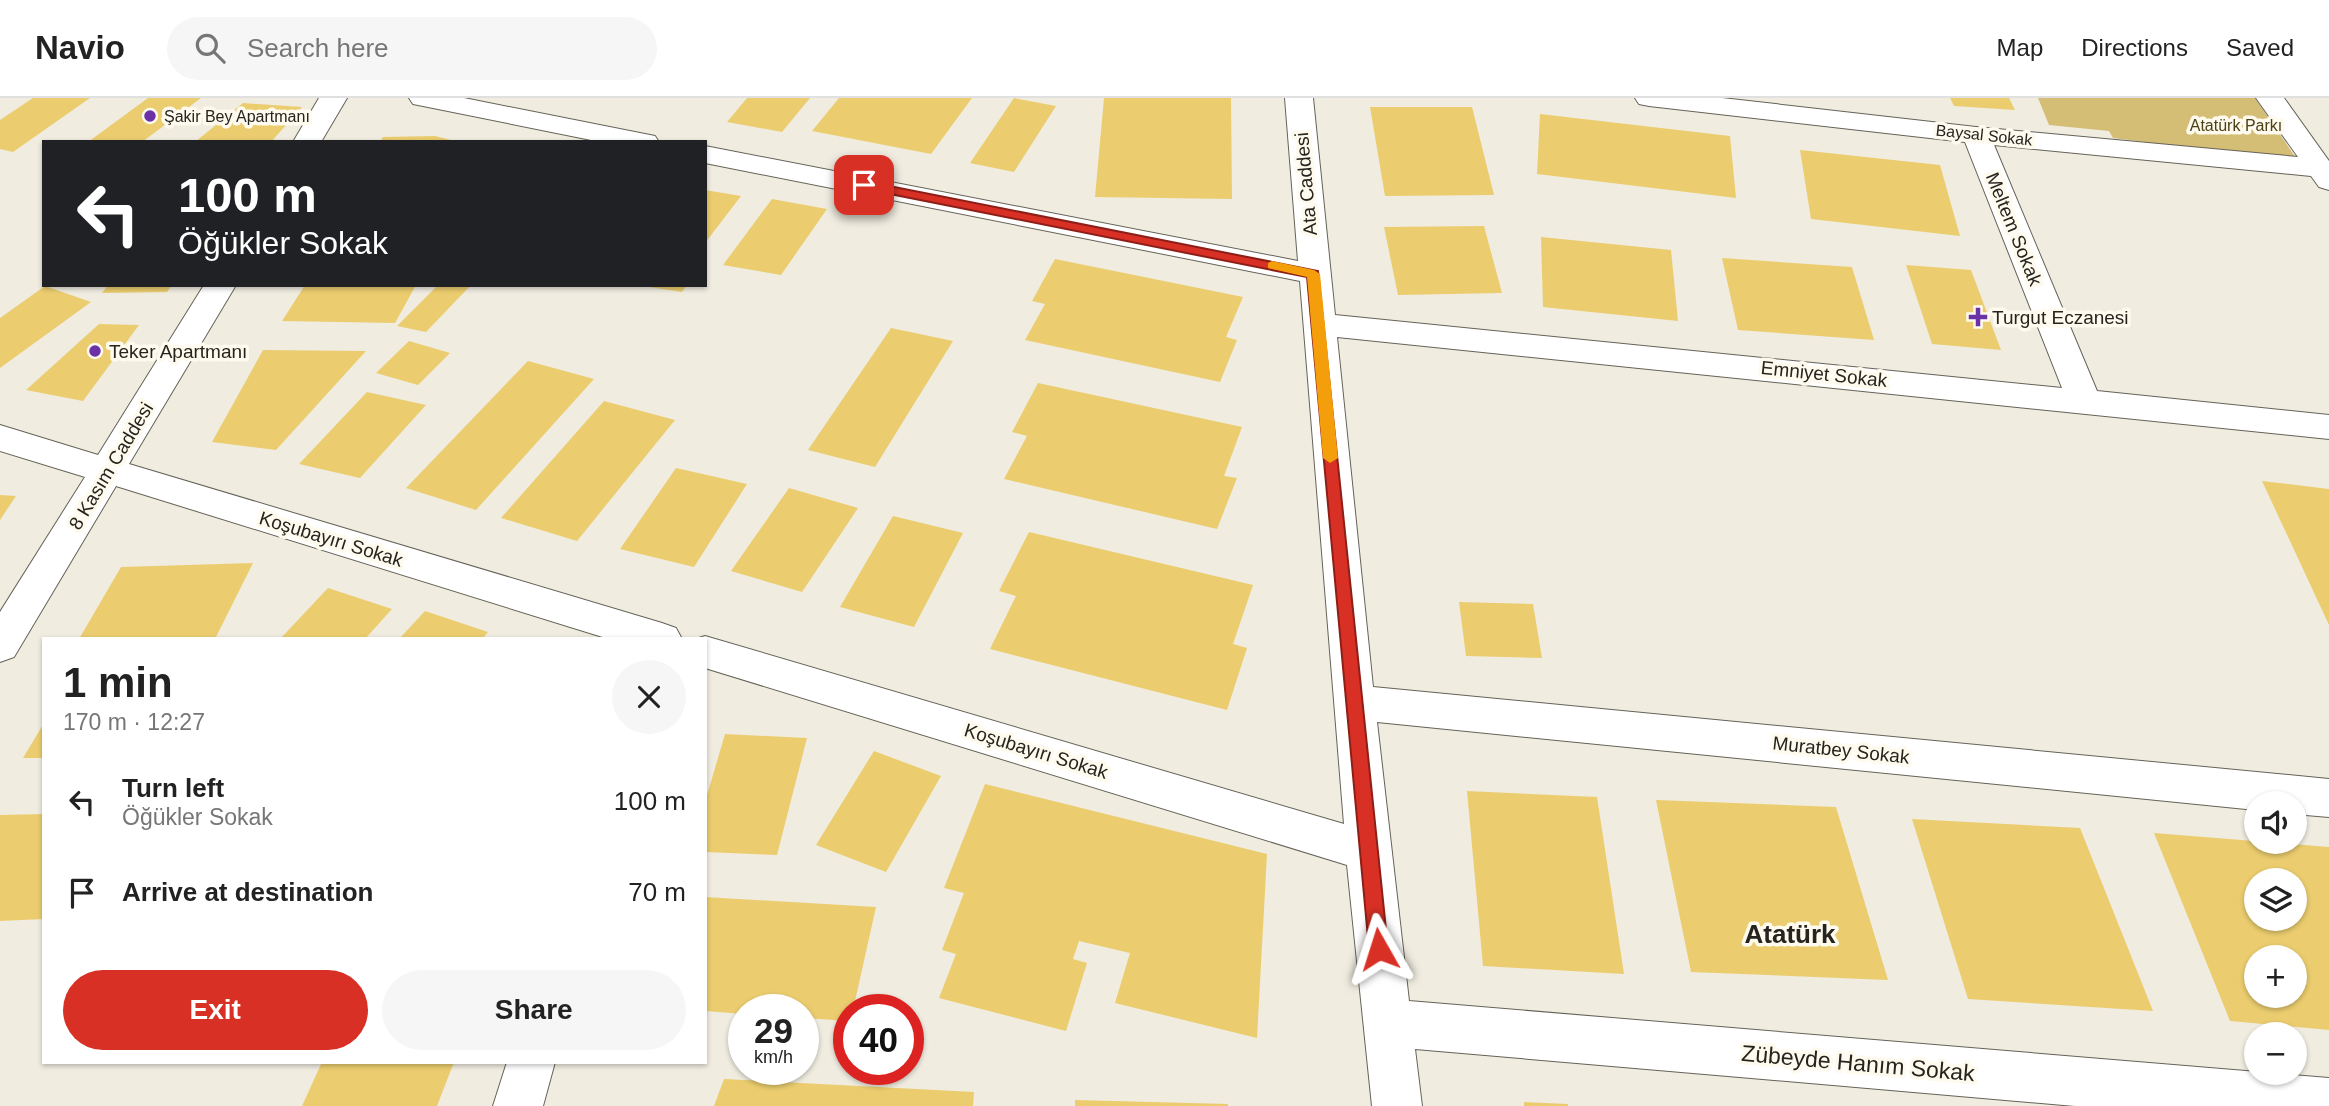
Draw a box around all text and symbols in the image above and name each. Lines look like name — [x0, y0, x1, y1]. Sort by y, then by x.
search box — [167, 17, 657, 80]
text: Navio — [35, 29, 125, 66]
icon: search — [191, 29, 229, 67]
text: Search here — [247, 33, 389, 63]
text: Map — [1997, 34, 2043, 61]
text: Directions — [2081, 34, 2188, 61]
text: Saved — [2226, 34, 2294, 61]
marker: Şakir Bey Apartmanı — [142, 108, 158, 124]
place label: Şakir Bey Apartmanı — [164, 108, 310, 125]
park label: Atatürk Parkı — [2190, 117, 2282, 134]
street label: Baysal Sokak — [1935, 121, 2034, 149]
street label: Ata Caddesi — [1291, 132, 1321, 236]
pin — [834, 155, 894, 215]
icon: arrive — [845, 166, 883, 204]
icon: left — [63, 168, 154, 259]
text: 100 m — [178, 168, 317, 222]
street label: Meltem Sokak — [1982, 169, 2046, 289]
text: Öğükler Sokak — [178, 225, 388, 261]
place label: Turgut Eczanesi — [1992, 307, 2129, 328]
marker: Turgut Eczanesi — [1970, 309, 1986, 325]
place label: Teker Apartmanı — [109, 341, 247, 362]
marker: Teker Apartmanı — [87, 343, 103, 359]
street label: Emniyet Sokak — [1760, 357, 1889, 391]
street label: 8 Kasım Caddesi — [65, 399, 157, 533]
street label: Koşubayırı Sokak — [257, 507, 406, 571]
text: 1 min — [63, 659, 173, 706]
button: close — [612, 660, 686, 734]
text: 170 m · 12:27 — [63, 709, 205, 735]
street label: Koşubayırı Sokak — [962, 719, 1111, 783]
street label: Muratbey Sokak — [1772, 732, 1911, 768]
text: Turn left — [122, 773, 224, 803]
icon: left — [63, 783, 101, 821]
text: 100 m — [614, 786, 686, 816]
map controls — [2244, 791, 2307, 1085]
button: sound — [2244, 791, 2307, 854]
text: Öğükler Sokak — [122, 804, 273, 830]
button: layers — [2244, 868, 2307, 931]
icon: arrive — [63, 874, 101, 912]
text: Arrive at destination — [122, 877, 373, 907]
text: 70 m — [628, 877, 686, 907]
position arrow — [1342, 912, 1416, 986]
district label: Atatürk — [1744, 919, 1836, 949]
button: + — [2244, 945, 2307, 1008]
button: Exit — [63, 970, 368, 1050]
button: Share — [382, 970, 686, 1050]
speed limit sign: 40 — [833, 994, 924, 1085]
text: 29 — [754, 1011, 793, 1050]
button: − — [2244, 1022, 2307, 1085]
street label: Zübeyde Hanım Sokak — [1740, 1040, 1976, 1086]
text: km/h — [754, 1047, 793, 1067]

